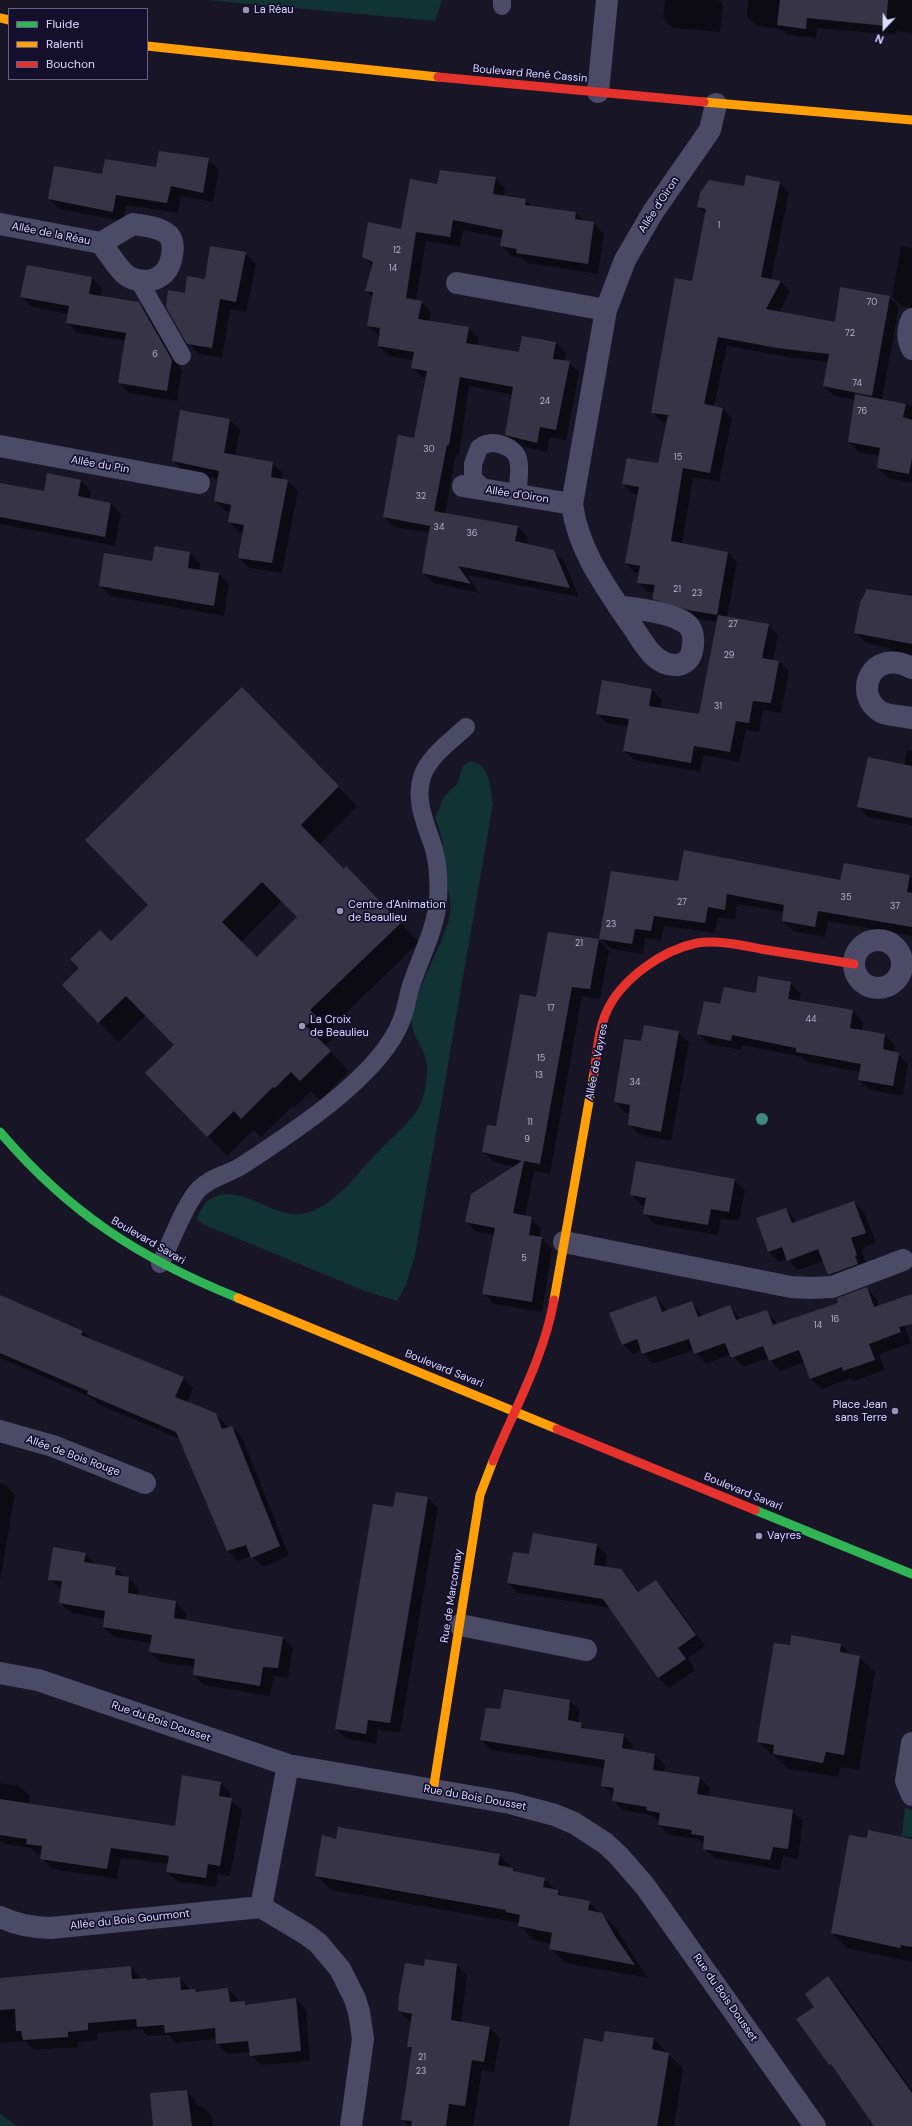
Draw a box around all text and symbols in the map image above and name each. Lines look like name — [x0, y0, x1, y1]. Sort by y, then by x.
place label: La Réau — [254, 3, 293, 17]
marker: La Réau — [241, 5, 251, 15]
legend — [8, 8, 148, 80]
north arrow — [864, 8, 904, 48]
text: Fluide — [46, 16, 79, 32]
text: N — [873, 31, 886, 47]
text: Ralenti — [46, 36, 83, 52]
text: Bouchon — [46, 56, 95, 72]
street label: Boulevard René Cassin — [472, 62, 588, 86]
street label: Allée d'Oiron — [636, 175, 682, 235]
street label: Allée de la Réau — [11, 220, 91, 248]
house number: 1 — [718, 221, 720, 231]
house number: 12 — [393, 246, 401, 256]
house number: 14 — [389, 264, 397, 274]
house number: 70 — [867, 298, 877, 308]
house number: 72 — [845, 329, 855, 339]
house number: 6 — [152, 350, 158, 360]
house number: 74 — [852, 379, 862, 389]
house number: 24 — [540, 397, 550, 407]
house number: 76 — [857, 407, 867, 417]
house number: 30 — [423, 445, 435, 455]
street label: Allée du Pin — [70, 453, 130, 477]
house number: 15 — [674, 453, 682, 463]
street label: Allée d'Oiron — [484, 483, 550, 507]
house number: 32 — [416, 492, 426, 502]
house number: 34 — [434, 523, 444, 533]
house number: 36 — [467, 529, 477, 539]
house number: 21 — [673, 585, 681, 595]
house number: 23 — [692, 589, 702, 599]
house number: 27 — [728, 620, 738, 630]
house number: 29 — [724, 651, 734, 661]
house number: 31 — [714, 702, 722, 712]
house number: 35 — [841, 893, 851, 903]
place label: Centre d'Animation de Beaulieu — [348, 898, 445, 924]
house number: 27 — [677, 898, 687, 908]
house number: 37 — [890, 902, 900, 912]
marker: Centre d'Animation de Beaulieu — [335, 906, 345, 916]
house number: 23 — [606, 920, 616, 930]
house number: 21 — [575, 939, 583, 949]
house number: 17 — [547, 1004, 555, 1014]
place label: La Croix de Beaulieu — [310, 1013, 369, 1039]
house number: 44 — [806, 1015, 816, 1025]
marker: La Croix de Beaulieu — [297, 1021, 307, 1031]
street label: Allée de Vayres — [583, 1022, 611, 1102]
house number: 15 — [537, 1054, 545, 1064]
house number: 13 — [535, 1071, 543, 1081]
house number: 34 — [630, 1078, 640, 1088]
house number: 11 — [527, 1118, 533, 1128]
house number: 9 — [524, 1135, 530, 1145]
street label: Boulevard Savari — [109, 1214, 187, 1268]
house number: 5 — [521, 1254, 527, 1264]
house number: 16 — [831, 1315, 839, 1325]
house number: 14 — [814, 1321, 822, 1331]
street label: Boulevard Savari — [403, 1347, 485, 1391]
place label: Place Jean sans Terre — [833, 1398, 887, 1424]
marker: Place Jean sans Terre — [890, 1406, 900, 1416]
street label: Allée de Bois Rouge — [24, 1433, 122, 1479]
street label: Boulevard Savari — [702, 1470, 784, 1514]
place label: Vayres — [767, 1529, 801, 1543]
marker: Vayres — [754, 1531, 764, 1541]
street label: Rue de Marconnay — [438, 1548, 466, 1644]
street label: Rue du Bois Dousset — [110, 1699, 212, 1745]
street label: Rue du Bois Dousset — [423, 1782, 527, 1814]
street label: Allée du Bois Gourmont — [70, 1907, 190, 1933]
street label: Rue du Bois Dousset — [690, 1952, 760, 2044]
house number: 21 — [418, 2053, 426, 2063]
house number: 23 — [416, 2067, 426, 2077]

